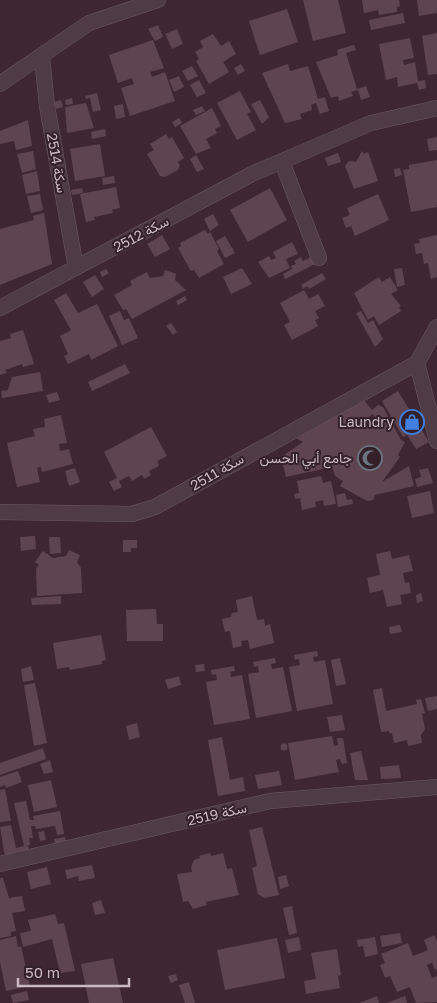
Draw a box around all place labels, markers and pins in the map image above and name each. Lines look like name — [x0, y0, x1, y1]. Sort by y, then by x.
shop icon: Laundry — [399, 409, 425, 435]
place label: Laundry — [339, 413, 394, 430]
mosque icon: جامع أبي الحسن — [357, 445, 383, 471]
place label: جامع أبي الحسن — [260, 449, 352, 470]

